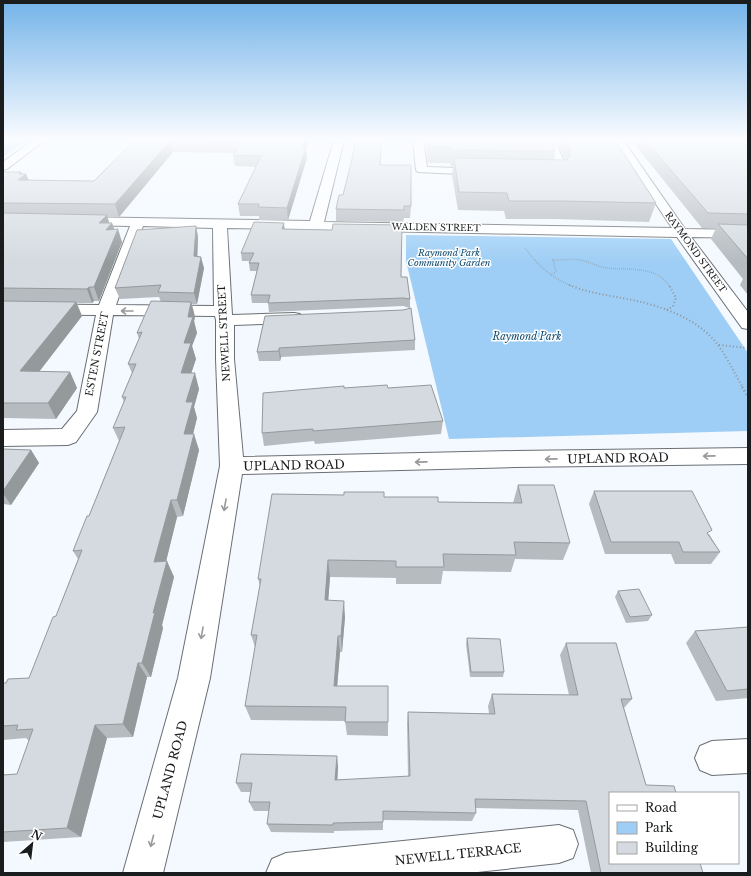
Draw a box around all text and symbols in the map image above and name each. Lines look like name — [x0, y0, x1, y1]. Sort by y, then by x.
street label: RAYMOND STREET — [663, 209, 729, 295]
street label: WALDEN STREET — [390, 221, 481, 233]
park label: Raymond Park Community Garden — [408, 247, 491, 268]
street label: NEWELL STREET — [215, 284, 233, 382]
one-way arrow — [121, 307, 134, 315]
street label: ESTEN STREET — [82, 311, 112, 397]
park label: Raymond Park — [492, 330, 561, 343]
street label: UPLAND ROAD — [567, 450, 669, 466]
one-way arrow — [703, 452, 716, 460]
one-way arrow — [545, 455, 558, 463]
street label: UPLAND ROAD — [243, 457, 345, 473]
one-way arrow — [415, 458, 428, 465]
one-way arrow — [221, 498, 229, 511]
one-way arrow — [198, 626, 206, 639]
street label: UPLAND ROAD — [150, 719, 190, 821]
legend — [609, 792, 739, 864]
text: Road — [645, 800, 677, 815]
text: Park — [645, 820, 673, 835]
north arrow — [12, 824, 52, 864]
text: N — [29, 827, 45, 844]
one-way arrow — [147, 834, 155, 847]
street label: NEWELL TERRACE — [394, 840, 522, 868]
text: Building — [645, 840, 699, 855]

